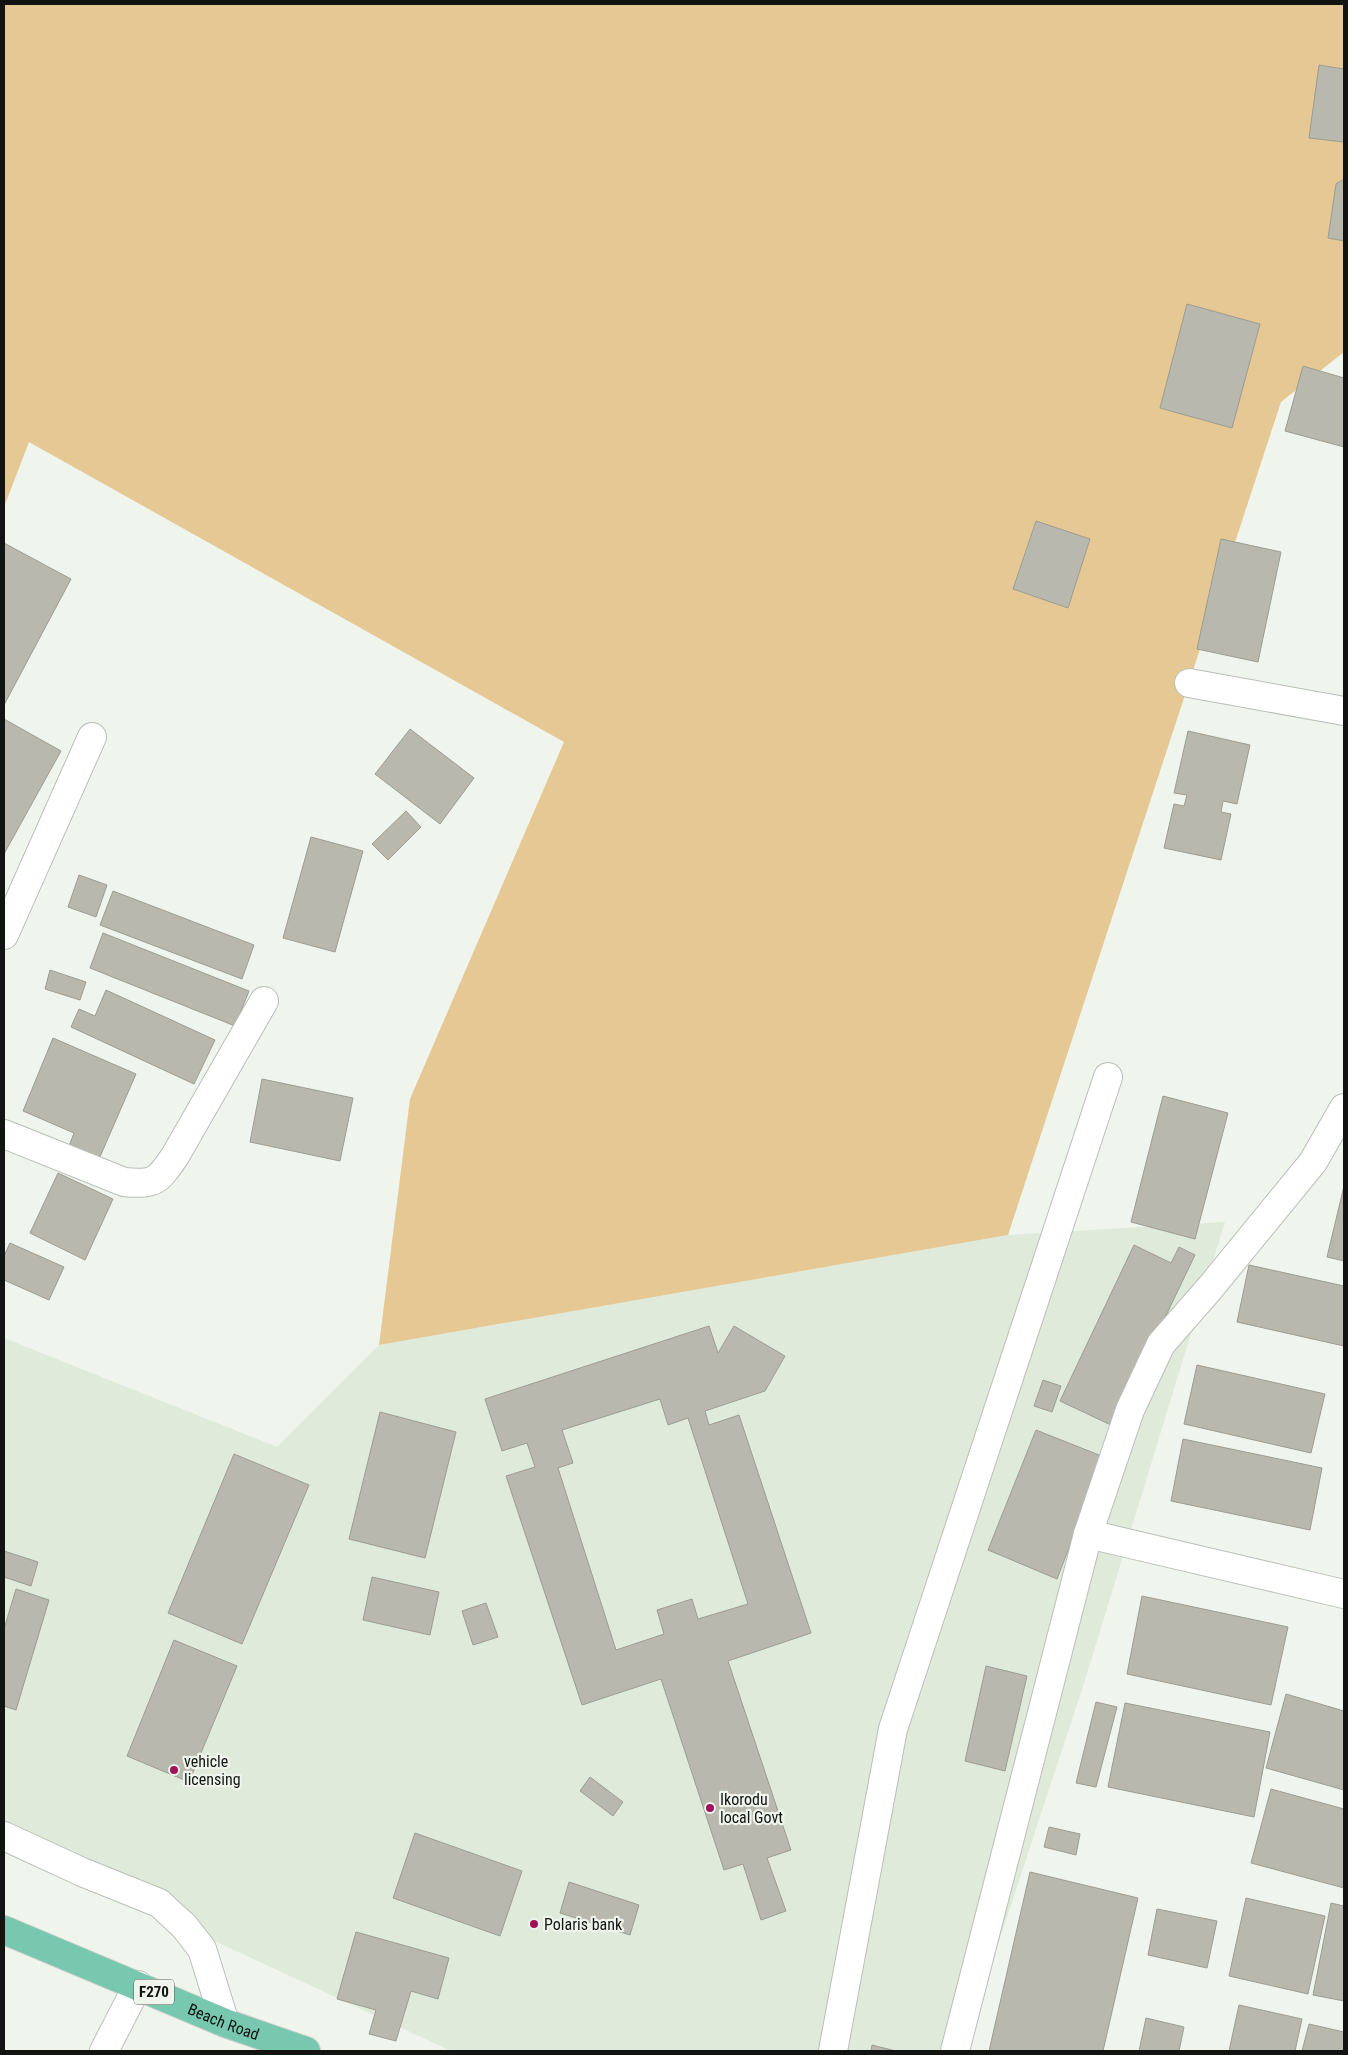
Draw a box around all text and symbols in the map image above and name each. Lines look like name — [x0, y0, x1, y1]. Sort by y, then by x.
place label: vehicle licensing — [184, 1752, 241, 1789]
marker: vehicle licensing — [168, 1764, 180, 1776]
place label: Ikorodu local Govt — [720, 1790, 783, 1827]
marker: Ikorodu local Govt — [704, 1802, 716, 1814]
place label: Polaris bank — [544, 1915, 623, 1934]
marker: Polaris bank — [528, 1918, 540, 1930]
road number: F270 — [134, 1980, 174, 2004]
street label: Beach Road — [185, 2000, 262, 2044]

